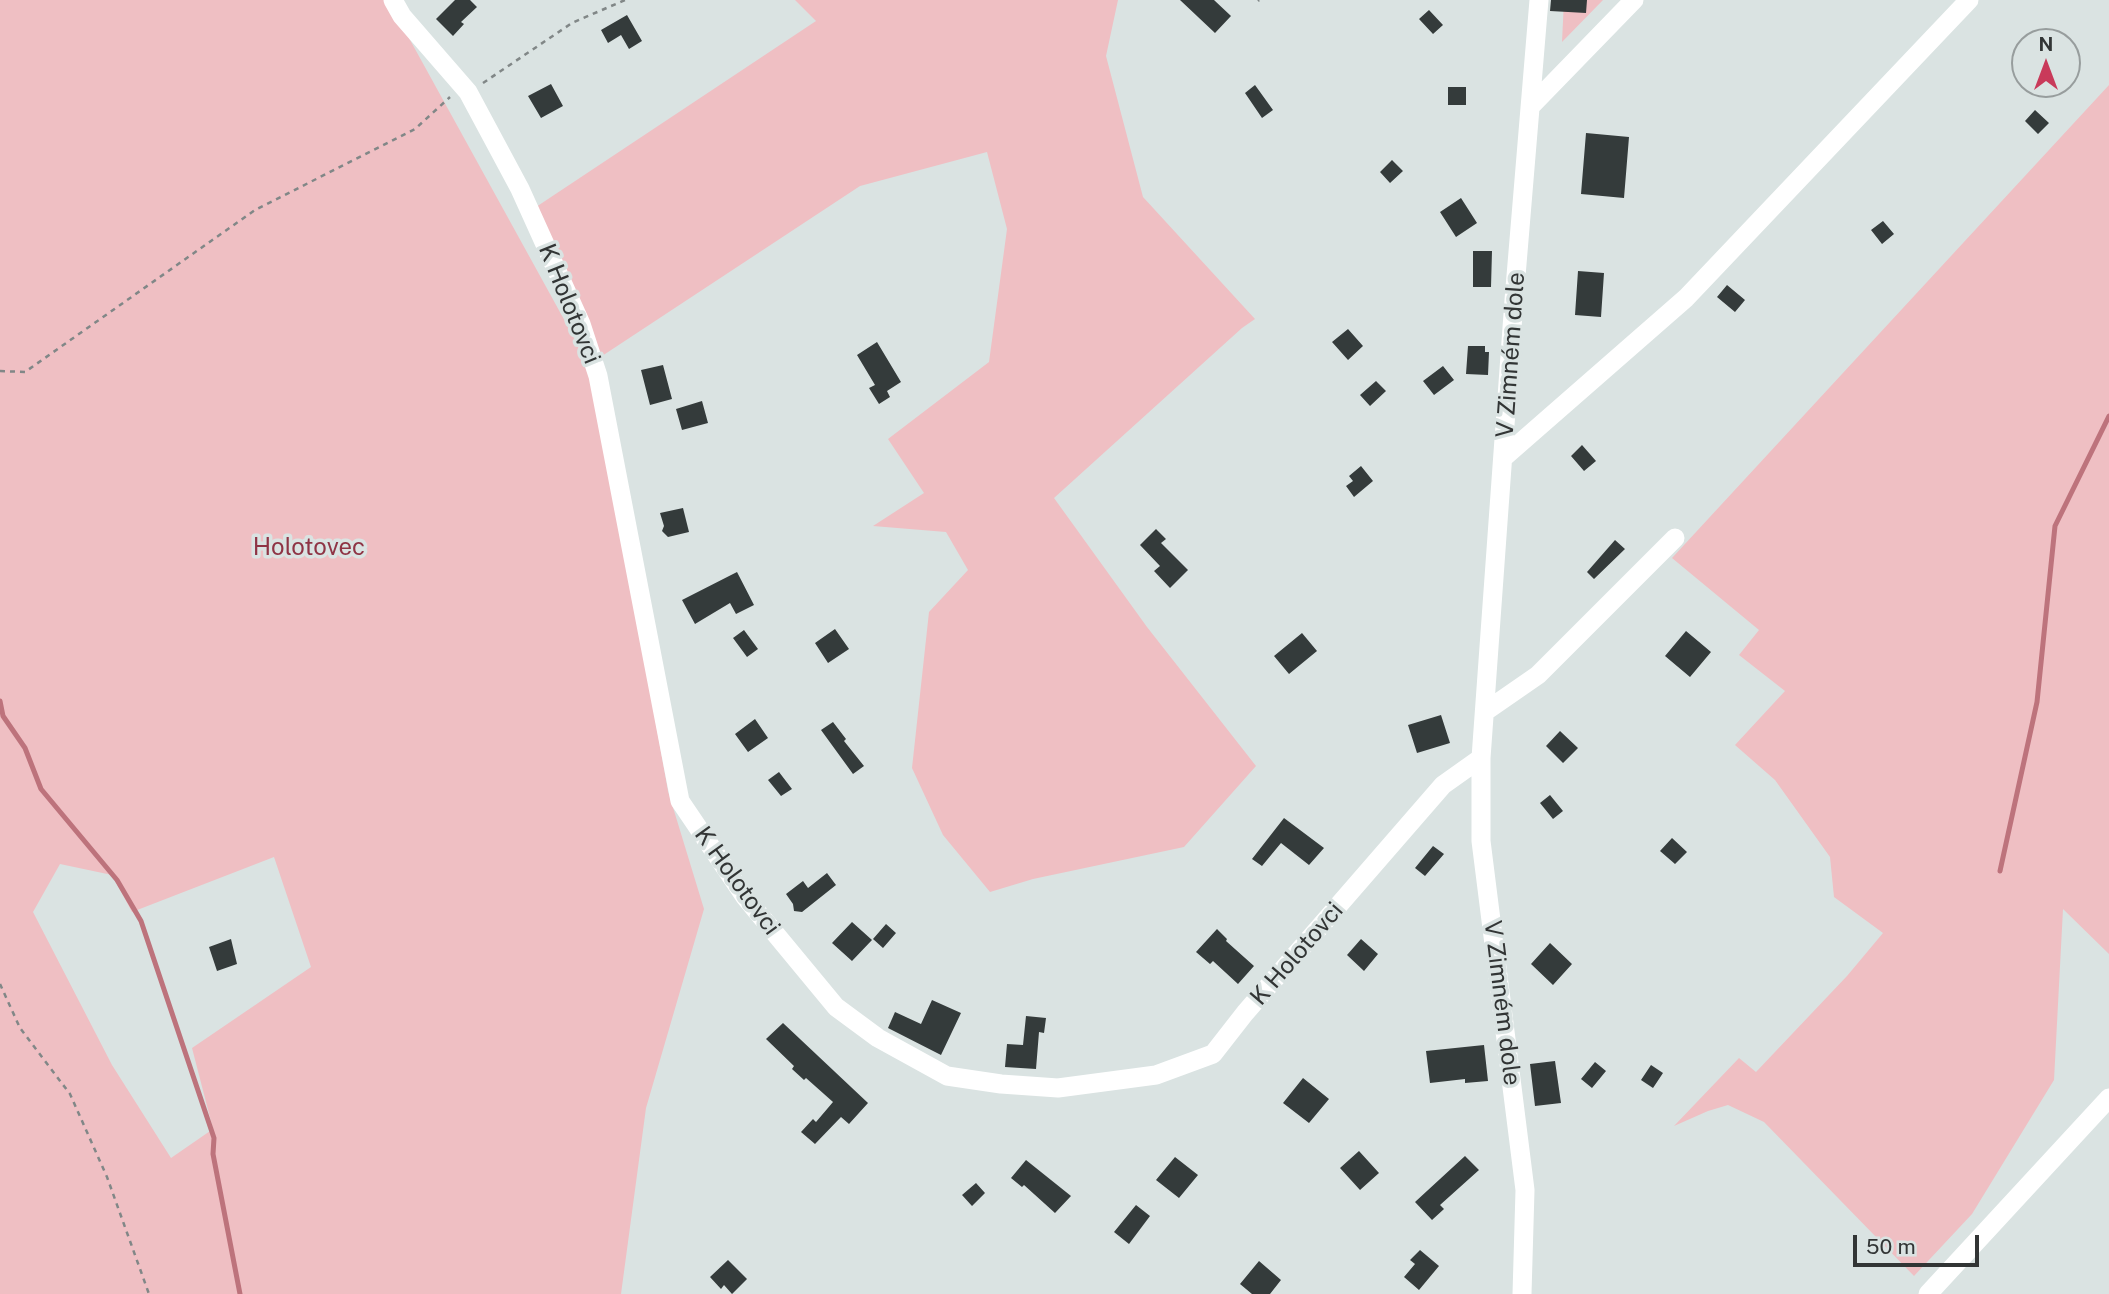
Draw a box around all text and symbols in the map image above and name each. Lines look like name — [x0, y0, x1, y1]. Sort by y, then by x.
north arrow — [2011, 28, 2081, 98]
text: N — [2039, 33, 2053, 55]
street label: K Holotovci — [532, 240, 606, 368]
street label: V Zimném dole — [1491, 271, 1531, 439]
park label: Holotovec — [253, 534, 365, 562]
street label: K Holotovci — [688, 821, 786, 941]
street label: K Holotovci — [1245, 897, 1349, 1011]
street label: V Zimném dole — [1478, 919, 1526, 1087]
scale bar — [1857, 1220, 1983, 1264]
text: 50 m — [1866, 1234, 1916, 1259]

